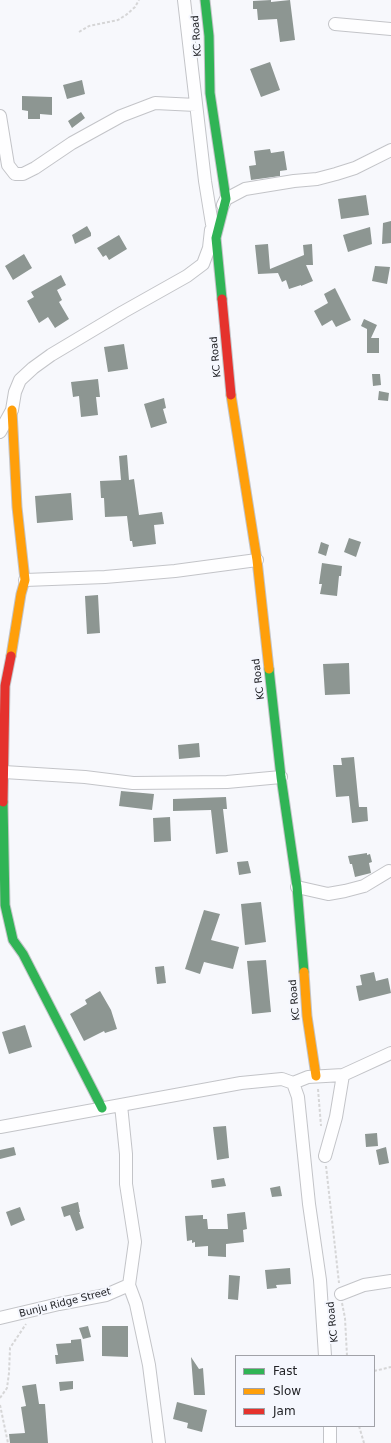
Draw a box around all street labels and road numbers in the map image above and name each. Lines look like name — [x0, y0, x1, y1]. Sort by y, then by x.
street label: KC Road — [190, 15, 204, 57]
street label: KC Road — [208, 336, 224, 378]
street label: KC Road — [251, 658, 267, 700]
street label: KC Road — [287, 979, 303, 1021]
street label: Bunju Ridge Street — [18, 1286, 112, 1320]
street label: KC Road — [325, 1301, 341, 1343]

